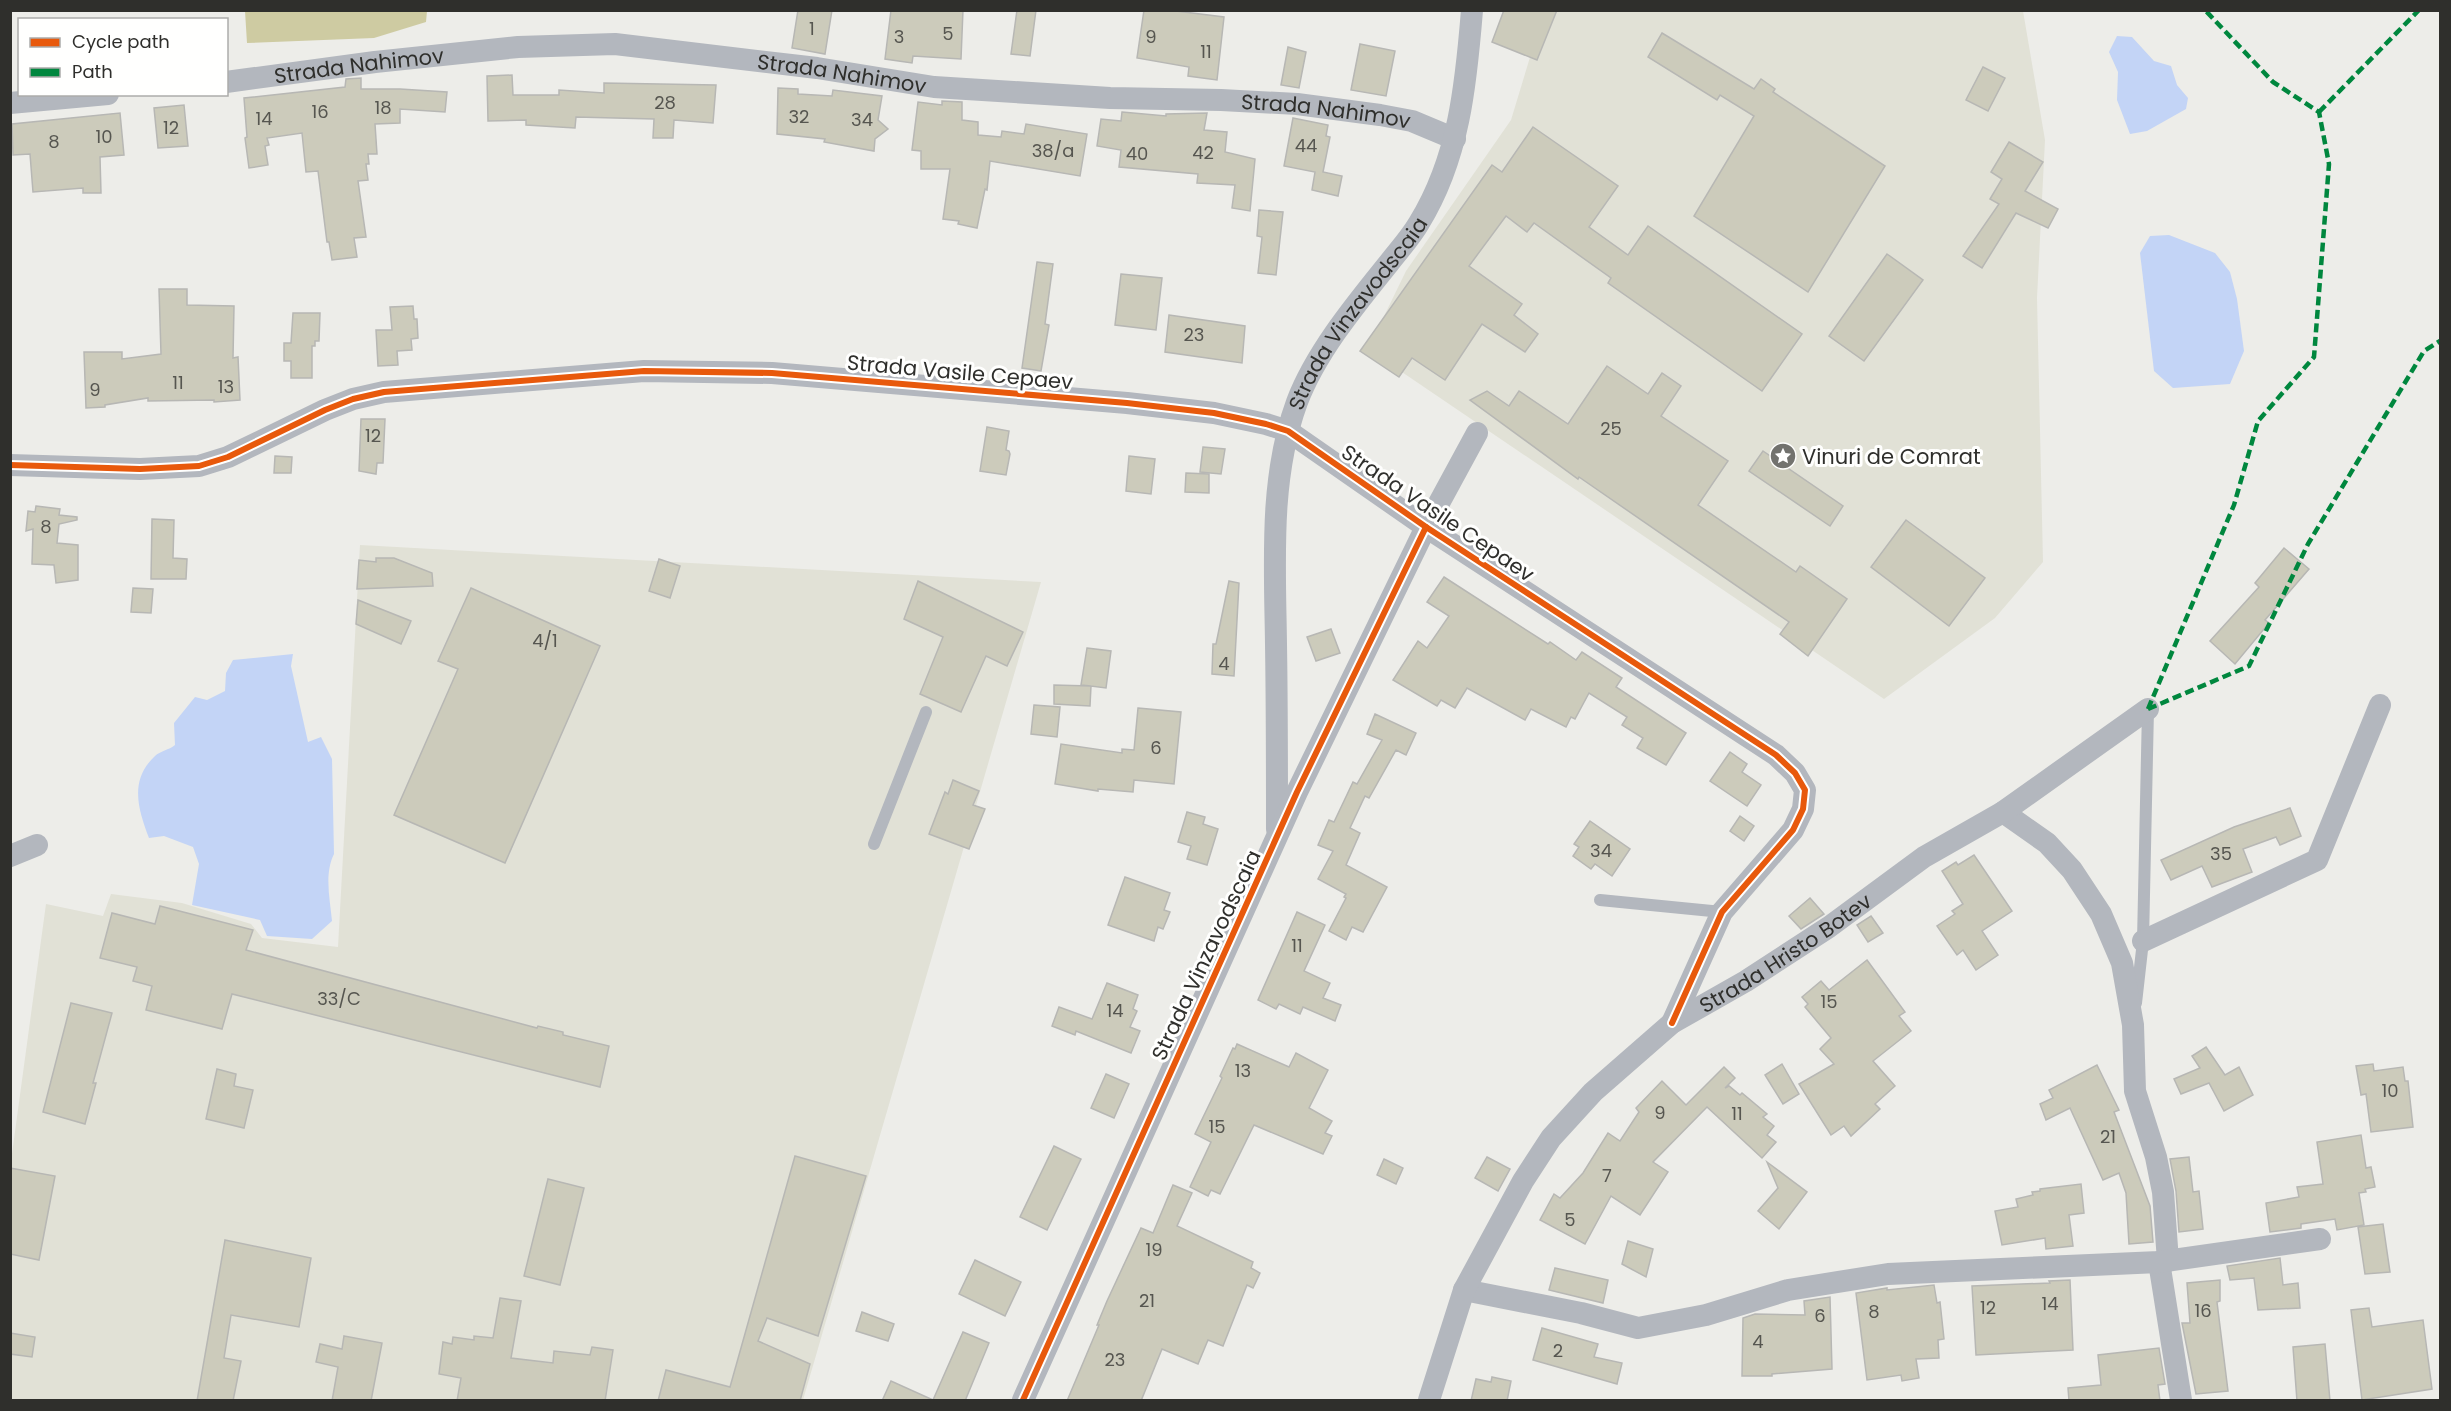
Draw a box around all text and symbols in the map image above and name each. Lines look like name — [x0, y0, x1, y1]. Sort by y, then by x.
house number: 1 — [809, 16, 815, 41]
legend — [18, 18, 228, 96]
house number: 5 — [942, 21, 954, 46]
house number: 3 — [894, 24, 904, 49]
house number: 9 — [1145, 24, 1157, 49]
text: Cycle path — [72, 29, 170, 54]
house number: 11 — [1200, 39, 1212, 64]
street label: Strada Nahimov — [272, 40, 445, 90]
street label: Strada Nahimov — [756, 47, 929, 100]
text: Path — [72, 59, 113, 84]
street label: Strada Nahimov — [1240, 87, 1413, 135]
house number: 28 — [654, 90, 676, 115]
house number: 18 — [374, 95, 392, 120]
house number: 16 — [311, 99, 329, 124]
house number: 32 — [789, 104, 809, 129]
house number: 14 — [255, 106, 273, 131]
house number: 34 — [851, 107, 873, 132]
house number: 12 — [163, 115, 179, 140]
house number: 10 — [95, 124, 113, 149]
house number: 8 — [48, 129, 60, 154]
house number: 44 — [1295, 133, 1317, 158]
house number: 38/a — [1032, 138, 1074, 163]
house number: 42 — [1192, 140, 1214, 165]
house number: 40 — [1126, 141, 1148, 166]
street label: Strada Vinzavodscaia — [1281, 211, 1434, 414]
house number: 23 — [1184, 322, 1204, 347]
street label: Strada Vasile Cepaev — [846, 348, 1074, 396]
house number: 11 — [172, 370, 184, 395]
house number: 13 — [218, 374, 234, 399]
house number: 9 — [89, 377, 101, 402]
house number: 25 — [1600, 416, 1622, 441]
house number: 12 — [365, 423, 381, 448]
street label: Strada Vasile Cepaev — [1336, 438, 1540, 589]
place icon: Vinuri de Comrat — [1768, 441, 1798, 471]
place label: Vinuri de Comrat — [1802, 442, 1981, 471]
house number: 8 — [40, 514, 52, 539]
house number: 4/1 — [532, 628, 558, 653]
house number: 4 — [1218, 651, 1230, 676]
house number: 6 — [1150, 735, 1162, 760]
house number: 34 — [1590, 838, 1612, 863]
house number: 35 — [2210, 841, 2232, 866]
street label: Strada Vinzavodscaia — [1144, 845, 1268, 1065]
street label: Strada Hristo Botev — [1694, 886, 1877, 1019]
house number: 11 — [1291, 933, 1303, 958]
house number: 33/C — [317, 986, 361, 1011]
house number: 15 — [1820, 989, 1838, 1014]
house number: 14 — [1106, 998, 1124, 1023]
house number: 13 — [1235, 1058, 1251, 1083]
house number: 10 — [2381, 1078, 2399, 1103]
house number: 9 — [1654, 1100, 1666, 1125]
house number: 11 — [1731, 1101, 1743, 1126]
house number: 15 — [1208, 1114, 1226, 1139]
house number: 21 — [2100, 1124, 2116, 1149]
house number: 7 — [1602, 1163, 1612, 1188]
house number: 5 — [1564, 1207, 1576, 1232]
house number: 19 — [1145, 1237, 1163, 1262]
house number: 21 — [1139, 1288, 1155, 1313]
house number: 14 — [2041, 1291, 2059, 1316]
house number: 12 — [1980, 1295, 1996, 1320]
house number: 16 — [2194, 1298, 2212, 1323]
house number: 8 — [1868, 1299, 1880, 1324]
house number: 6 — [1814, 1303, 1826, 1328]
house number: 4 — [1752, 1329, 1764, 1354]
house number: 2 — [1553, 1338, 1563, 1363]
house number: 23 — [1105, 1347, 1125, 1372]

